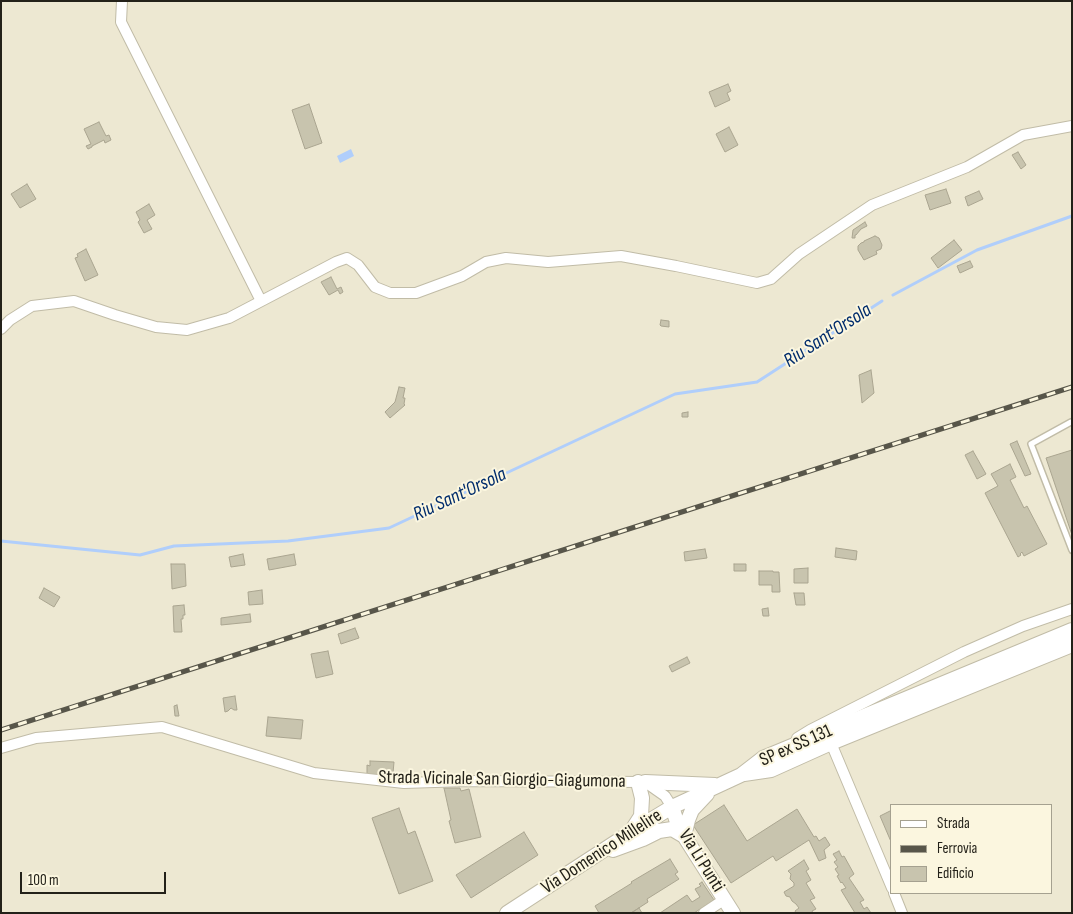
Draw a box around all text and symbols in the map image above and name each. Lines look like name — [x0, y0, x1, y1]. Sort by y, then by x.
water label: Riu Sant'Orsola — [780, 299, 876, 373]
water label: Riu Sant'Orsola — [410, 463, 510, 527]
street label: SP ex SS 131 — [756, 720, 836, 772]
street label: Strada Vicinale San Giorgio-Giagumona — [378, 766, 626, 794]
street label: Via Domenico Millelire — [537, 804, 667, 900]
legend — [890, 804, 1053, 894]
text: Strada — [937, 814, 970, 833]
street label: Via Li Punti — [673, 825, 729, 897]
text: Ferrovia — [937, 839, 977, 858]
scale bar — [22, 862, 169, 894]
text: Edificio — [937, 864, 974, 883]
text: 100 m — [28, 871, 59, 890]

